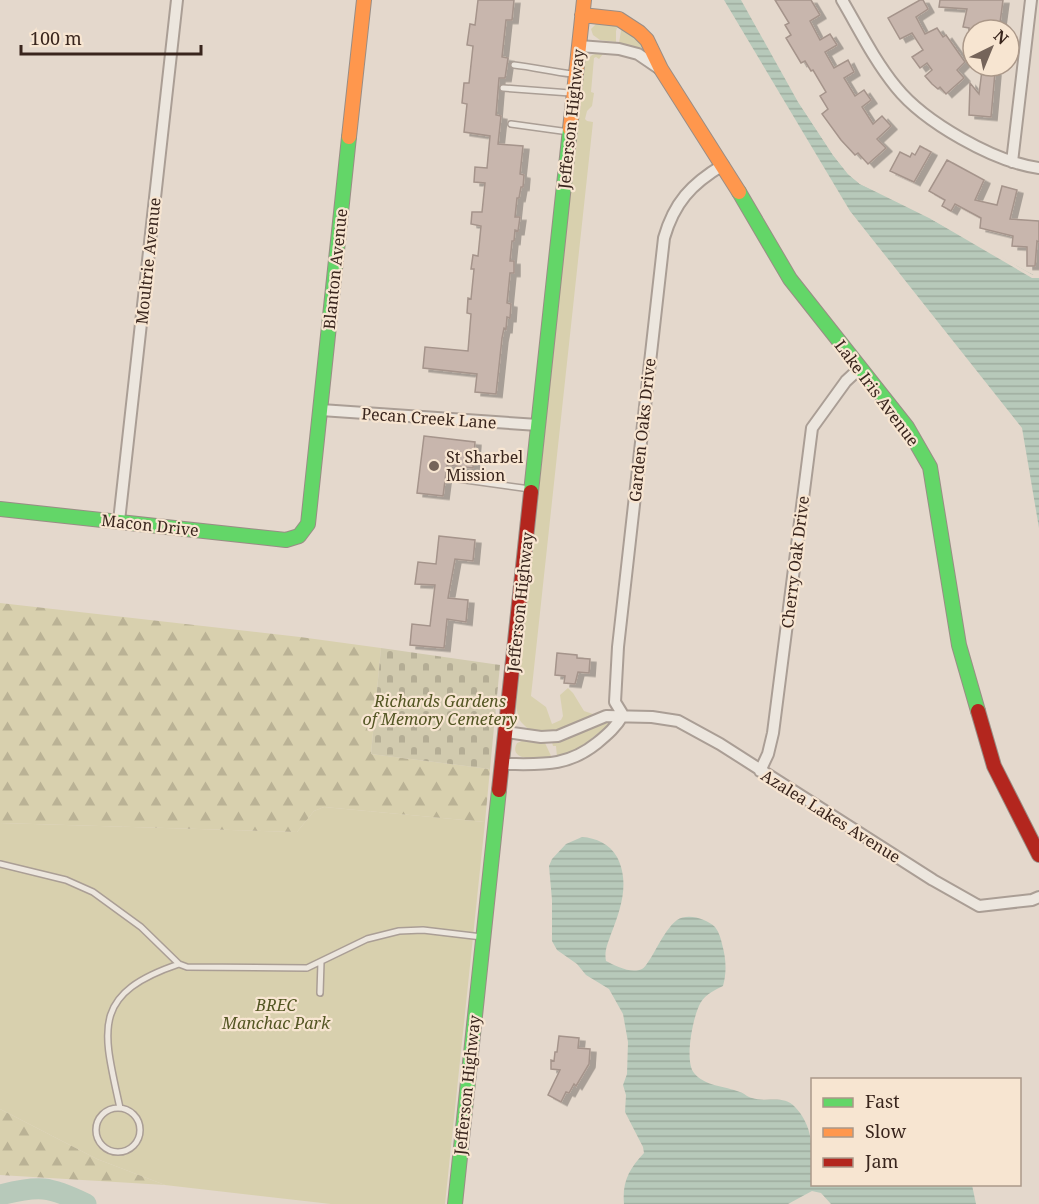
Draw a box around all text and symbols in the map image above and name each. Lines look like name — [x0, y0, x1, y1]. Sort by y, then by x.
scale bar — [21, 18, 201, 56]
north arrow — [961, 18, 1021, 78]
text: N — [989, 25, 1014, 50]
text: 100 m — [30, 26, 82, 50]
street label: Jefferson Highway — [553, 47, 589, 191]
street label: Moultrie Avenue — [130, 196, 166, 326]
street label: Blanton Avenue — [318, 208, 352, 330]
street label: Lake Iris Avenue — [830, 335, 924, 451]
street label: Garden Oaks Drive — [624, 357, 660, 503]
street label: Pecan Creek Lane — [361, 402, 497, 434]
place label: St Sharbel Mission — [446, 446, 523, 486]
marker: St Sharbel Mission — [427, 459, 441, 473]
street label: Cherry Oak Drive — [776, 494, 814, 630]
street label: Macon Drive — [100, 509, 200, 541]
street label: Jefferson Highway — [502, 530, 538, 674]
park label: Richards Gardens of Memory Cemetery — [363, 690, 517, 730]
street label: Azalea Lakes Avenue — [757, 764, 905, 868]
park label: BREC Manchac Park — [221, 994, 331, 1034]
street label: Jefferson Highway — [449, 1013, 485, 1157]
legend — [811, 1078, 1021, 1186]
text: Fast — [865, 1089, 900, 1113]
text: Slow — [865, 1119, 907, 1143]
text: Jam — [864, 1149, 899, 1173]

